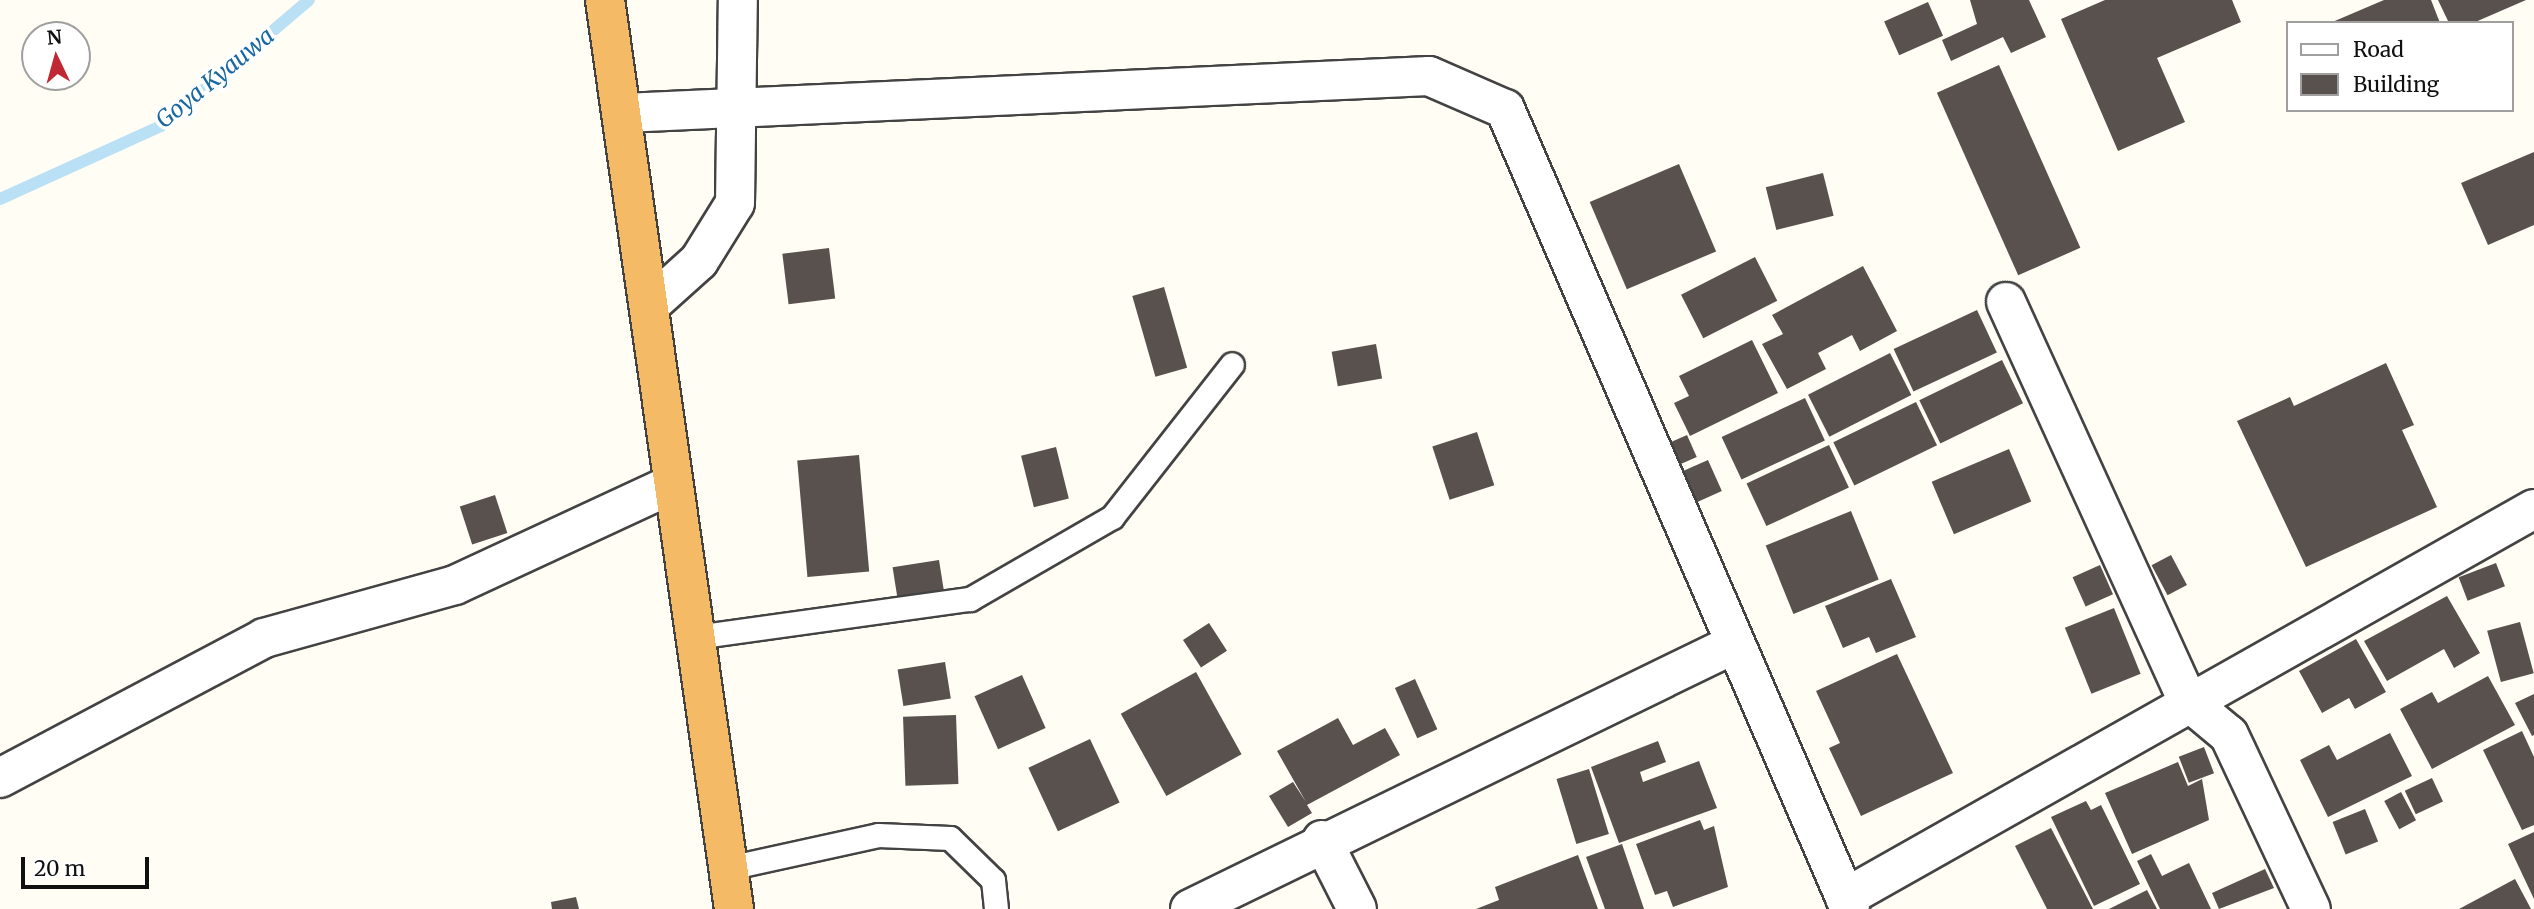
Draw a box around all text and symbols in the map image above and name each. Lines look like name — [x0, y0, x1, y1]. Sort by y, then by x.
north arrow — [21, 21, 91, 91]
legend — [2286, 21, 2513, 112]
water label: Goya Kyauwa — [150, 22, 280, 134]
text: N — [46, 24, 63, 50]
text: Road — [2353, 36, 2404, 63]
text: Building — [2353, 71, 2439, 98]
scale bar — [24, 842, 152, 886]
text: 20 m — [34, 855, 85, 882]

